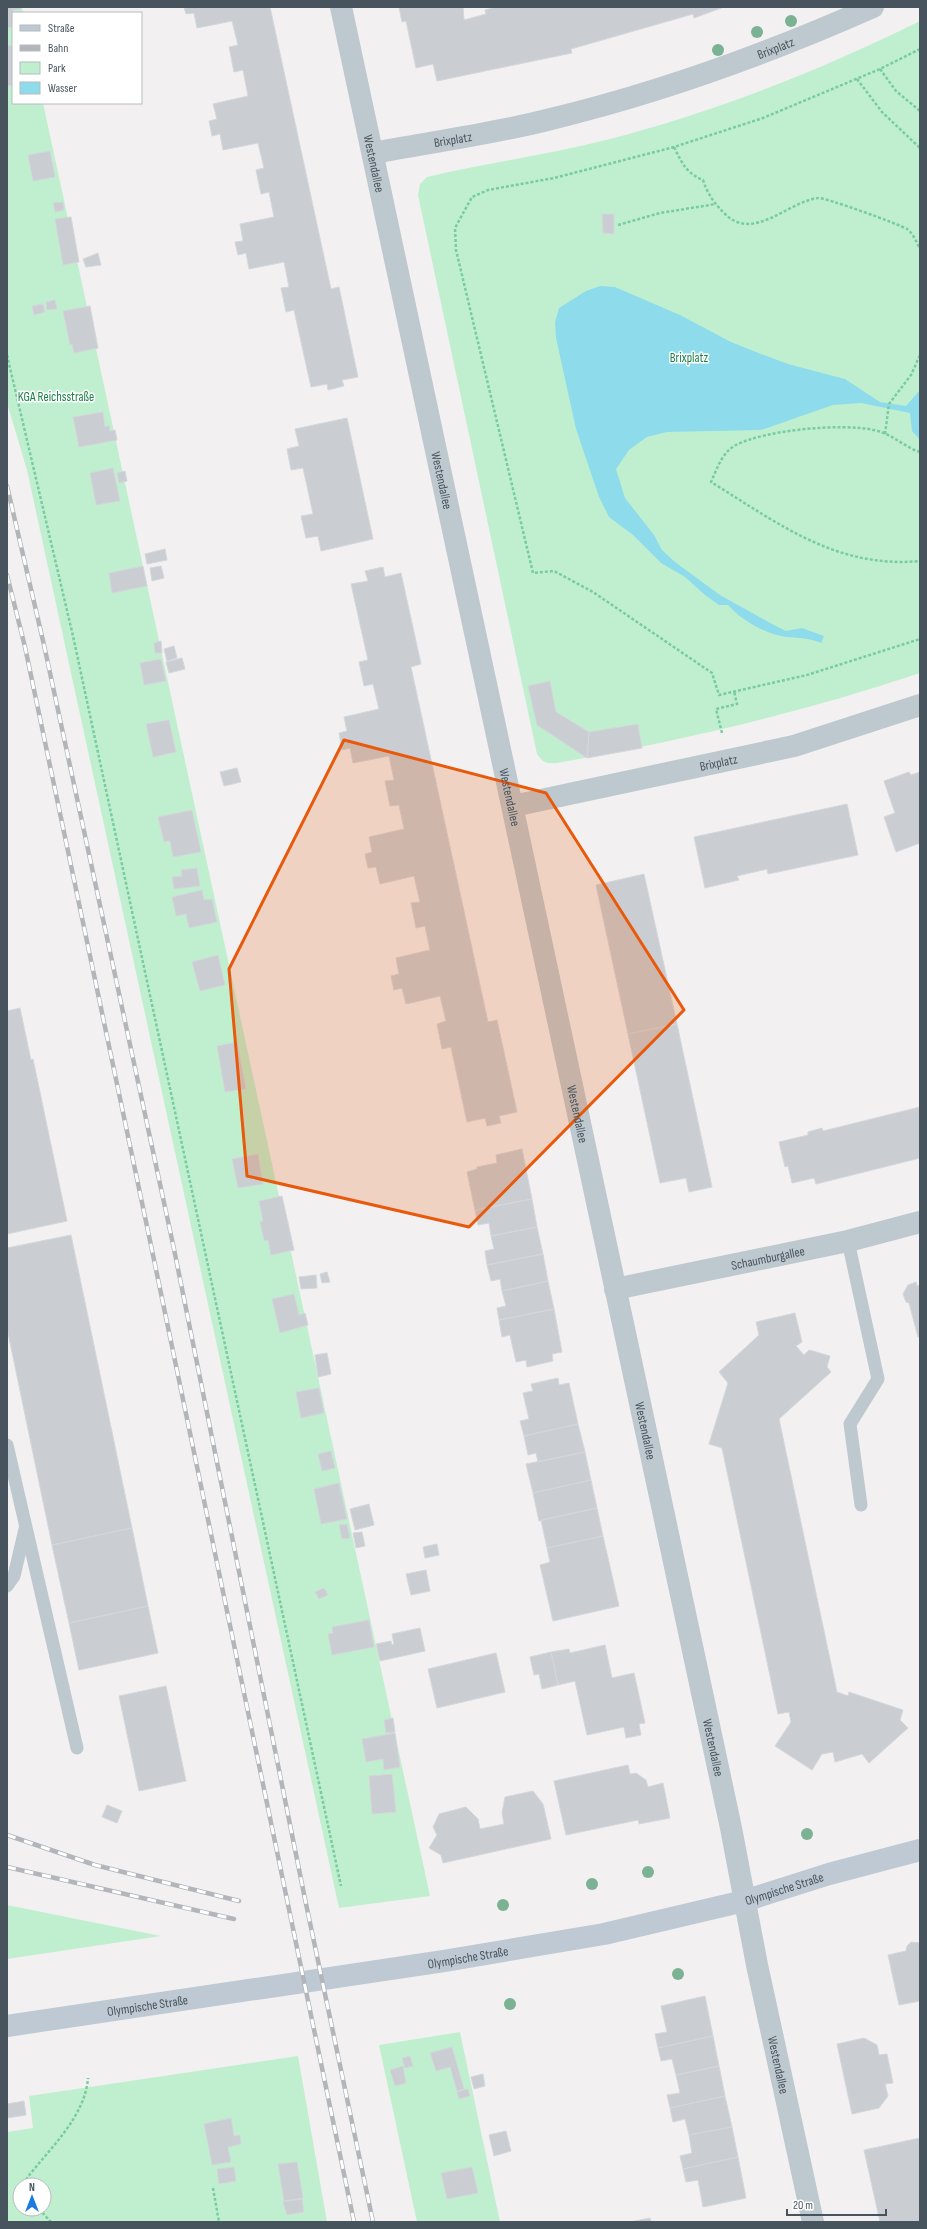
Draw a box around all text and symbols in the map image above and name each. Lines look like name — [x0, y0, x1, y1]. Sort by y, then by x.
legend — [12, 12, 142, 104]
text: Straße — [48, 21, 75, 36]
street label: Brixplatz — [755, 34, 797, 63]
text: Bahn — [48, 41, 68, 56]
text: Park — [48, 61, 66, 76]
text: Wasser — [48, 81, 77, 96]
street label: Brixplatz — [433, 129, 474, 151]
street label: Westendallee — [360, 133, 387, 194]
park label: Brixplatz — [670, 350, 708, 366]
park label: KGA Reichsstraße — [18, 389, 94, 405]
street label: Westendallee — [427, 450, 455, 511]
street label: Brixplatz — [698, 751, 739, 775]
street label: Westendallee — [495, 767, 523, 828]
street label: Westendallee — [563, 1084, 591, 1144]
street label: Schaumburgallee — [730, 1243, 806, 1274]
street label: Westendallee — [631, 1401, 659, 1461]
street label: Westendallee — [699, 1717, 727, 1778]
street label: Olympische Straße — [743, 1869, 826, 1909]
street label: Olympische Straße — [427, 1943, 510, 1972]
street label: Olympische Straße — [106, 1992, 189, 2020]
street label: Westendallee — [764, 2035, 792, 2095]
north arrow — [12, 2177, 52, 2217]
text: N — [29, 2181, 35, 2194]
scale bar — [787, 2191, 886, 2217]
text: 20 m — [793, 2198, 813, 2213]

